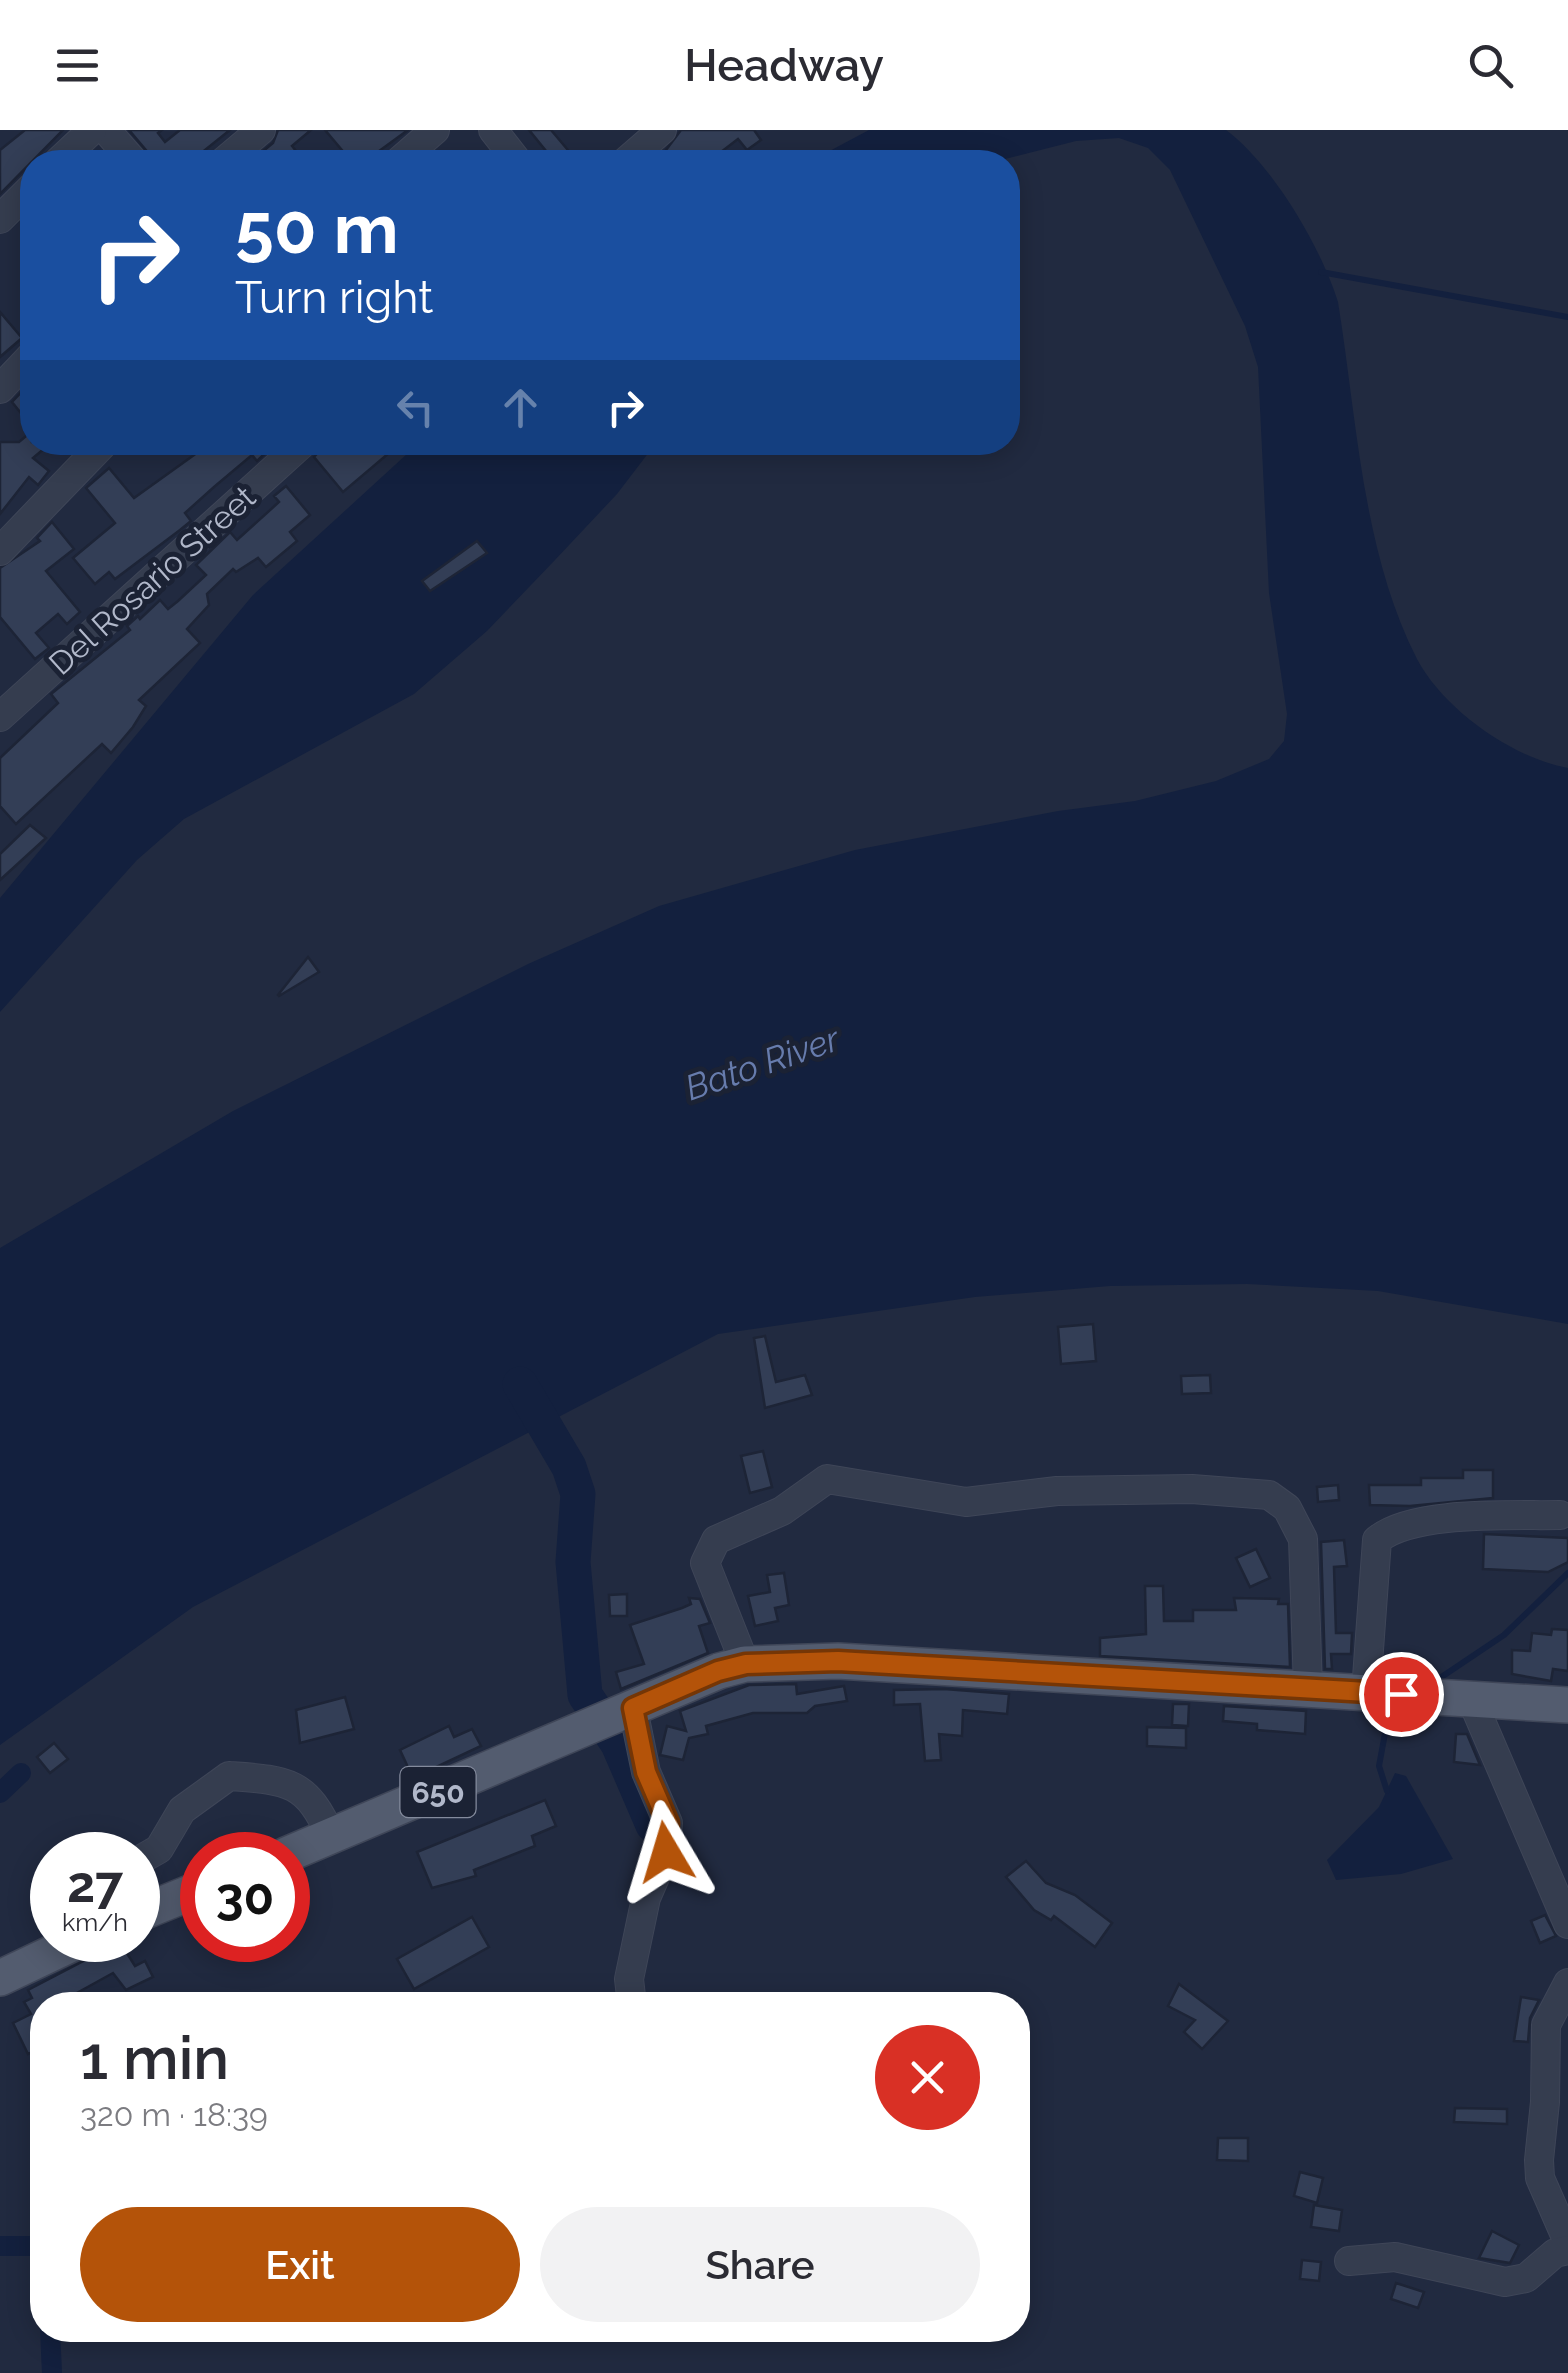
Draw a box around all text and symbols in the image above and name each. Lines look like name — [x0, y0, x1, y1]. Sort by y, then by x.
icon: menu — [50, 38, 105, 93]
icon: search — [1463, 38, 1518, 93]
text: Headway — [684, 39, 884, 92]
text: 50 m — [235, 187, 399, 269]
icon: right — [70, 190, 200, 320]
text: Turn right — [235, 271, 433, 324]
icon: left — [388, 380, 443, 435]
icon: ahead — [493, 380, 548, 435]
icon: right — [598, 380, 653, 435]
street label: Del Rosario Street — [42, 478, 263, 682]
water label: Bato River — [680, 1017, 845, 1108]
pin — [1359, 1652, 1444, 1737]
icon: arrive — [1374, 1667, 1429, 1722]
road number: 650 — [400, 1767, 476, 1817]
position arrow — [614, 1800, 718, 1904]
speed limit sign: 30 — [180, 1832, 310, 1962]
text: 27 — [67, 1855, 123, 1914]
text: km/h — [62, 1907, 128, 1937]
text: 1 min — [80, 2023, 229, 2093]
button: close — [875, 2025, 980, 2130]
text: 320 m · 18:39 — [80, 2096, 268, 2133]
button: Exit — [80, 2207, 520, 2322]
button: Share — [540, 2207, 980, 2322]

